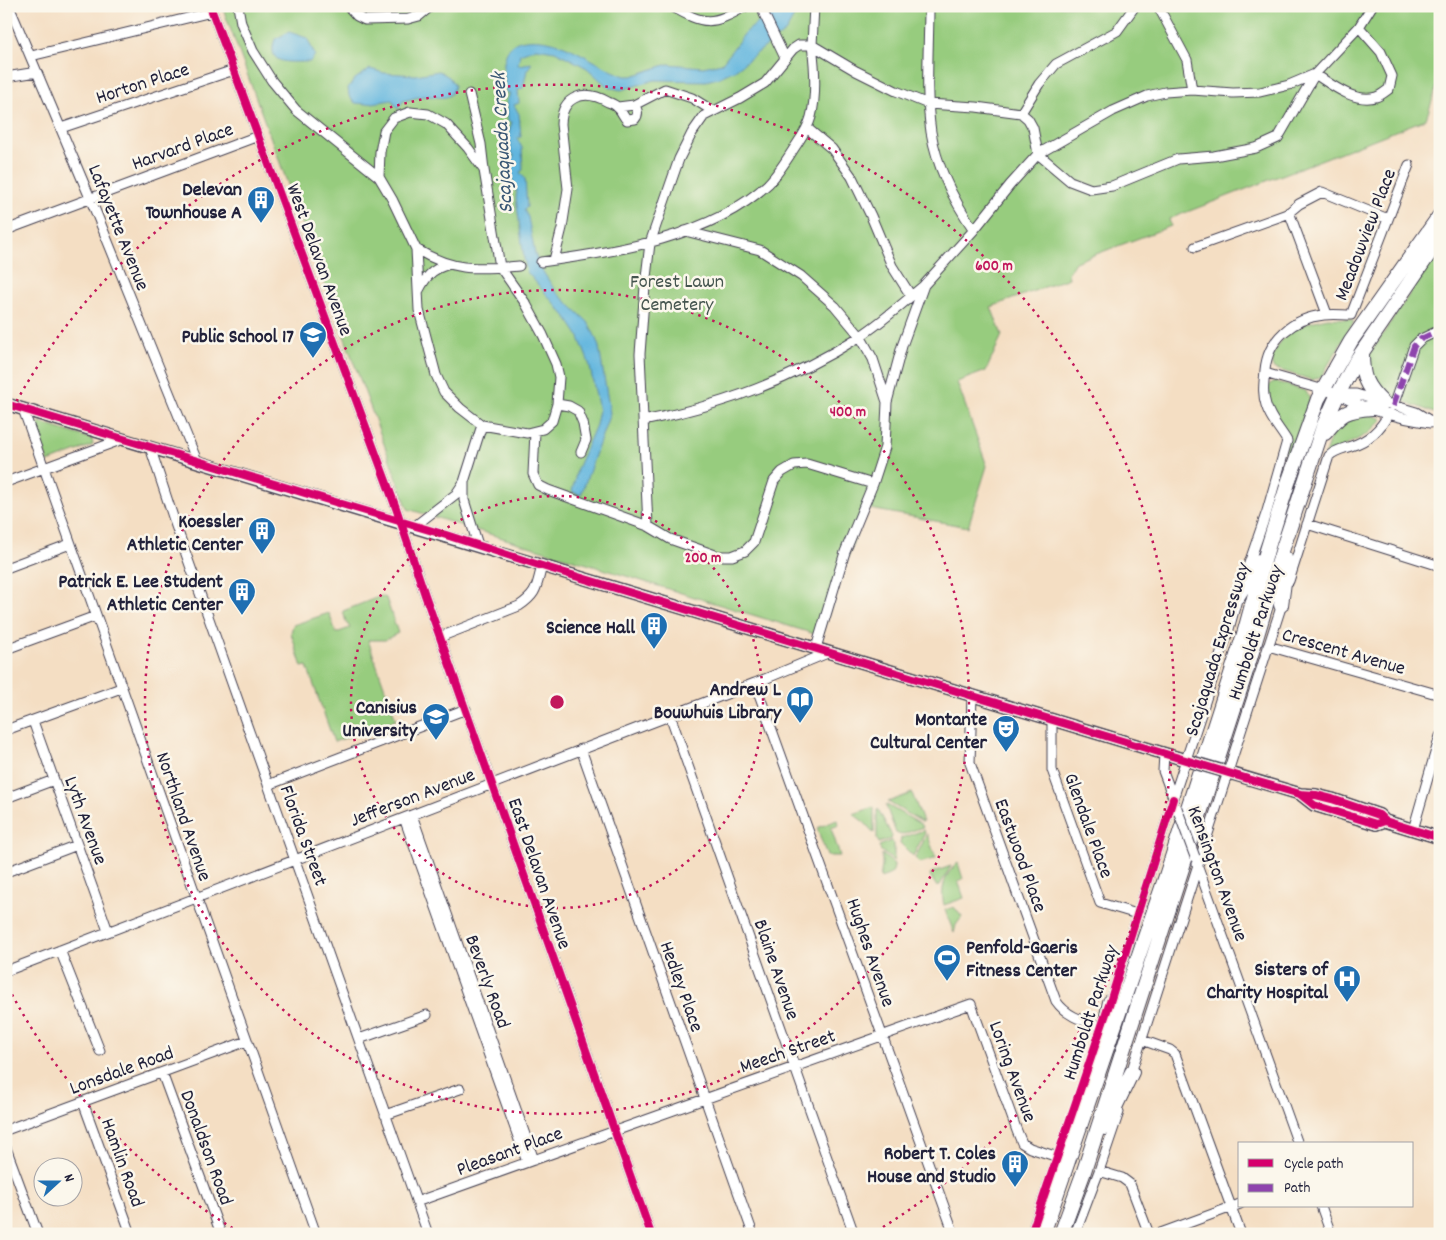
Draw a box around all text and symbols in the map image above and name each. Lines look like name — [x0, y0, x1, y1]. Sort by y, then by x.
street label: Horton Place — [93, 57, 193, 113]
water label: Scajaquada Creek — [485, 69, 523, 214]
street label: Harvard Place — [128, 116, 238, 179]
street label: Lafayette Avenue — [79, 161, 155, 296]
street label: Meadowview Place — [1329, 165, 1405, 305]
place label: Delevan Townhouse A — [145, 177, 242, 228]
street label: West Delavan Avenue — [278, 180, 359, 340]
building icon: Delevan Townhouse A — [246, 185, 276, 224]
text: 600 m — [975, 256, 1013, 278]
park label: Forest Lawn Cemetery — [630, 269, 724, 320]
school or university icon: Public School 17 — [298, 320, 328, 359]
place label: Public School 17 — [181, 324, 294, 352]
text: 400 m — [830, 402, 866, 424]
place label: Koessler Athletic Center — [127, 509, 244, 560]
building icon: Koessler Athletic Center — [247, 516, 277, 555]
text: 200 m — [685, 548, 721, 570]
street label: Scajaquada Expressway — [1179, 559, 1259, 740]
street label: Humboldt Parkway — [1222, 561, 1292, 704]
place label: Patrick E. Lee Student Athletic Center — [58, 569, 224, 620]
building icon: Patrick E. Lee Student Athletic Center — [227, 577, 257, 616]
building icon: Science Hall — [639, 611, 669, 650]
place label: Science Hall — [546, 615, 635, 643]
street label: Crescent Avenue — [1278, 622, 1408, 684]
place label: Andrew L Bouwhuis Library — [654, 677, 782, 728]
library icon: Andrew L Bouwhuis Library — [785, 685, 815, 724]
centre of rings — [548, 693, 566, 711]
place label: Canisius University — [342, 695, 418, 746]
school or university icon: Canisius University — [421, 702, 451, 741]
place label: Montante Cultural Center — [870, 707, 988, 758]
theatre icon: Montante Cultural Center — [991, 714, 1021, 753]
street label: Northland Avenue — [147, 749, 217, 885]
street label: Jefferson Avenue — [347, 762, 480, 835]
street label: Glendale Place — [1055, 770, 1119, 883]
street label: Lyth Avenue — [55, 773, 113, 869]
street label: Florida Street — [271, 782, 333, 890]
street label: East Delavan Avenue — [499, 795, 577, 954]
street label: Eastwood Place — [986, 795, 1053, 917]
street label: Kensington Avenue — [1179, 802, 1254, 946]
street label: Hughes Avenue — [837, 895, 901, 1011]
street label: Blaine Avenue — [745, 916, 805, 1024]
street label: Beverly Road — [456, 931, 516, 1033]
place label: Penfold-Gaeris Fitness Center — [966, 935, 1078, 986]
street label: Hedley Place — [651, 938, 710, 1036]
street label: Humboldt Parkway — [1057, 941, 1127, 1084]
sports icon: Penfold-Gaeris Fitness Center — [932, 943, 962, 982]
place label: Sisters of Charity Hospital — [1206, 957, 1329, 1008]
hospital icon: Sisters of Charity Hospital — [1332, 964, 1362, 1003]
street label: Loring Avenue — [980, 1018, 1042, 1127]
street label: Meech Street — [736, 1023, 840, 1082]
street label: Lonsdale Road — [66, 1040, 178, 1104]
street label: Donaldson Road — [171, 1087, 239, 1209]
street label: Hamlin Road — [92, 1115, 150, 1212]
street label: Pleasant Place — [453, 1121, 567, 1185]
place label: Robert T. Coles House and Studio — [867, 1141, 996, 1192]
legend — [1238, 1142, 1414, 1208]
building icon: Robert T. Coles House and Studio — [1000, 1149, 1030, 1188]
text: Cycle path — [1284, 1154, 1344, 1176]
north arrow — [32, 1158, 82, 1208]
text: N — [58, 1171, 79, 1185]
text: Path — [1284, 1178, 1310, 1200]

